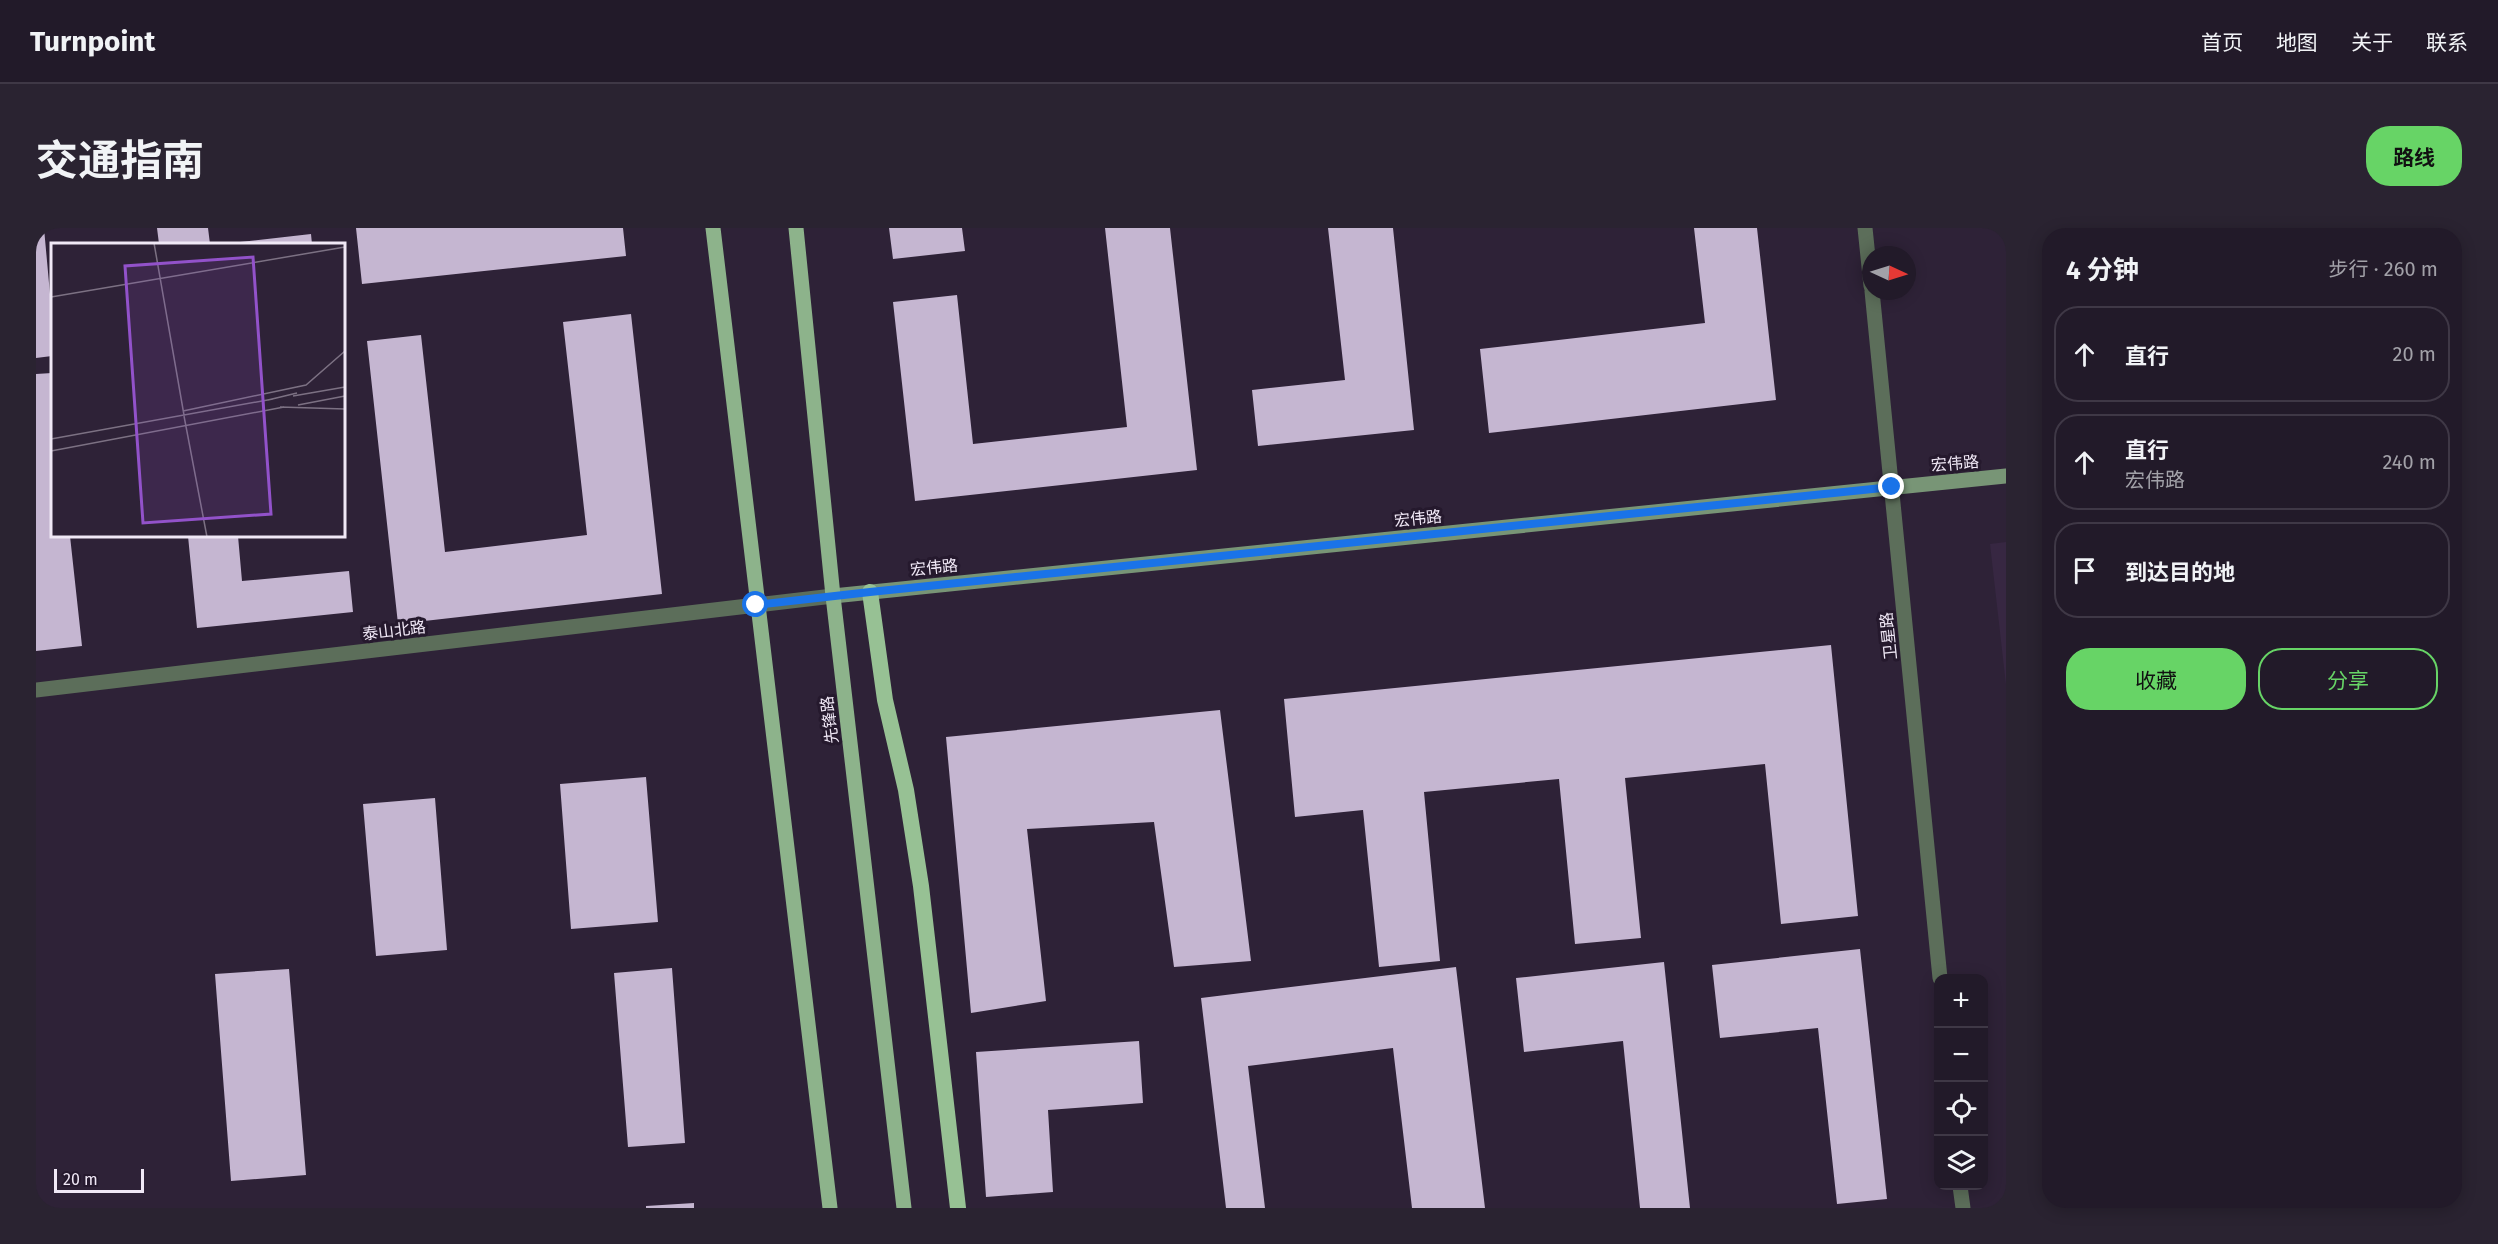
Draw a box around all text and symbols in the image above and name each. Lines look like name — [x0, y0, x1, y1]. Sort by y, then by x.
text: Turnpoint — [30, 25, 155, 58]
text: 首页 — [2201, 30, 2243, 56]
text: 地图 — [2276, 30, 2318, 56]
text: 关于 — [2351, 30, 2393, 56]
text: 联系 — [2426, 30, 2468, 56]
button: 路线 — [2366, 126, 2462, 186]
text: 交通指南 — [36, 136, 204, 186]
inset map — [51, 243, 345, 537]
north arrow — [1862, 246, 1916, 300]
text: 4 分钟 — [2066, 255, 2139, 286]
text: 步行 · 260 m — [2328, 257, 2438, 281]
icon: ahead — [2068, 338, 2101, 371]
text: 20 m — [2393, 342, 2436, 366]
text: 直行 — [2125, 343, 2169, 370]
text: 直行 — [2125, 437, 2169, 464]
icon: ahead — [2068, 446, 2101, 479]
text: 240 m — [2382, 450, 2436, 474]
street label: 宏伟路 — [1930, 452, 1980, 475]
text: 宏伟路 — [2125, 468, 2185, 492]
route end — [1878, 473, 1904, 499]
street label: 宏伟路 — [1393, 507, 1443, 530]
icon: arrive — [2068, 554, 2101, 587]
street label: 宏伟路 — [909, 556, 959, 579]
text: 到达目的地 — [2125, 559, 2235, 586]
route start — [742, 591, 768, 617]
street label: 卫星路 — [1877, 611, 1900, 661]
street label: 泰山北路 — [361, 617, 427, 644]
button: 收藏 — [2066, 648, 2246, 710]
button: 分享 — [2258, 648, 2438, 710]
street label: 先锋路 — [817, 695, 842, 745]
map controls — [1934, 974, 1988, 1190]
button: + — [1934, 974, 1988, 1028]
button: − — [1934, 1028, 1988, 1082]
button: locate — [1934, 1082, 1988, 1136]
button: layers — [1934, 1136, 1988, 1190]
scale bar — [54, 1166, 144, 1194]
text: 20 m — [63, 1170, 98, 1189]

